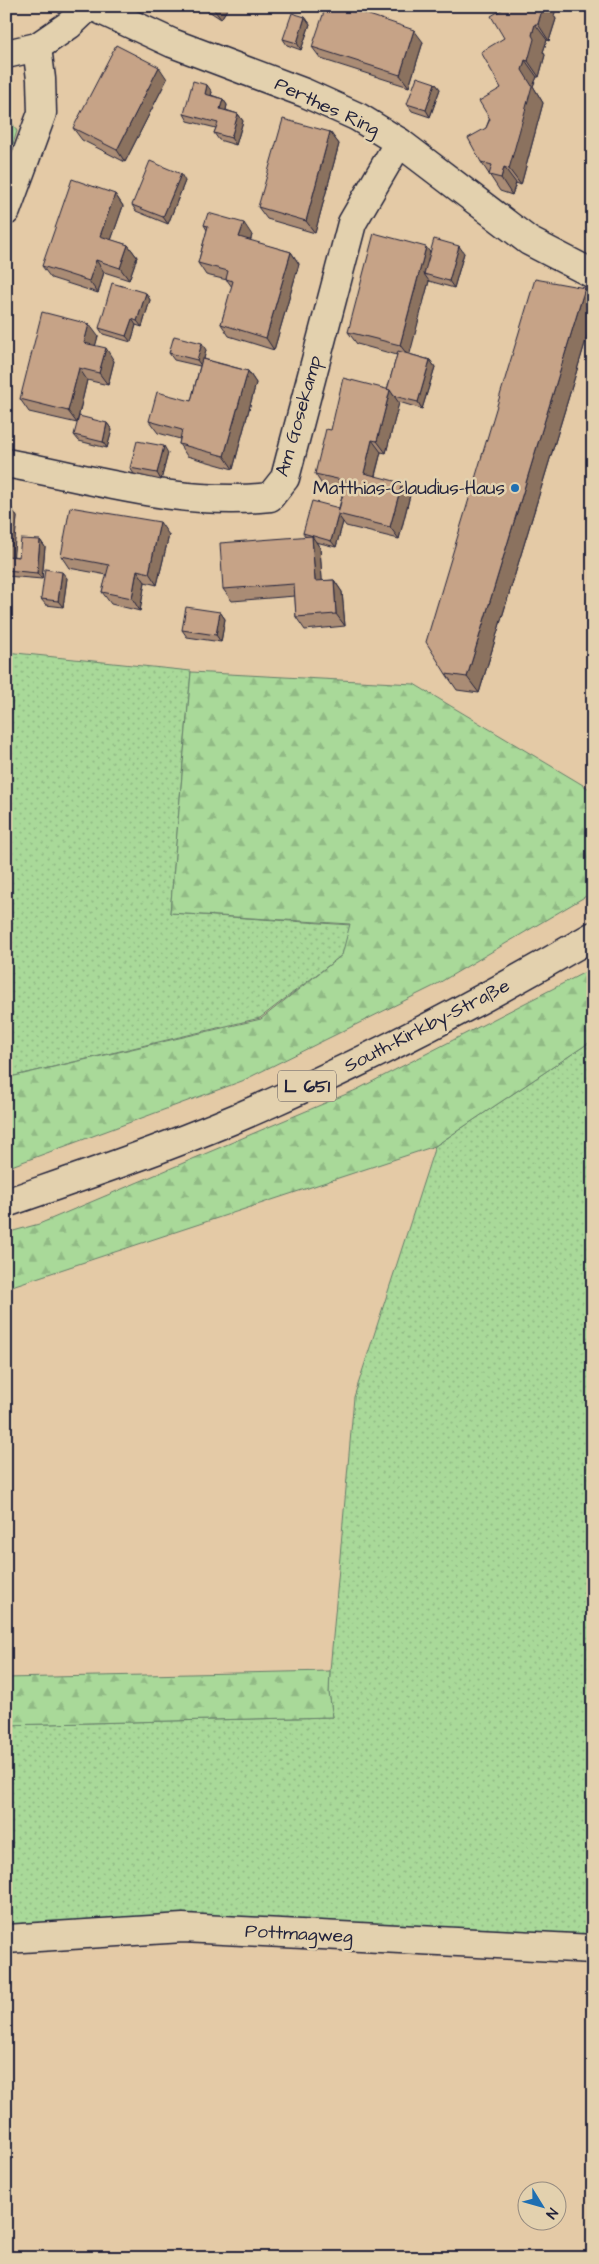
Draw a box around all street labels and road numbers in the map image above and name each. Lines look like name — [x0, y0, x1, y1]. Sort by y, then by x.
street label: Perthes Ring — [270, 71, 384, 144]
street label: Am Gosekamp — [269, 352, 329, 480]
street label: South-Kirkby-Straße — [339, 972, 515, 1080]
road number: L 651 — [278, 1070, 336, 1102]
street label: Pottmagweg — [244, 1918, 354, 1951]

